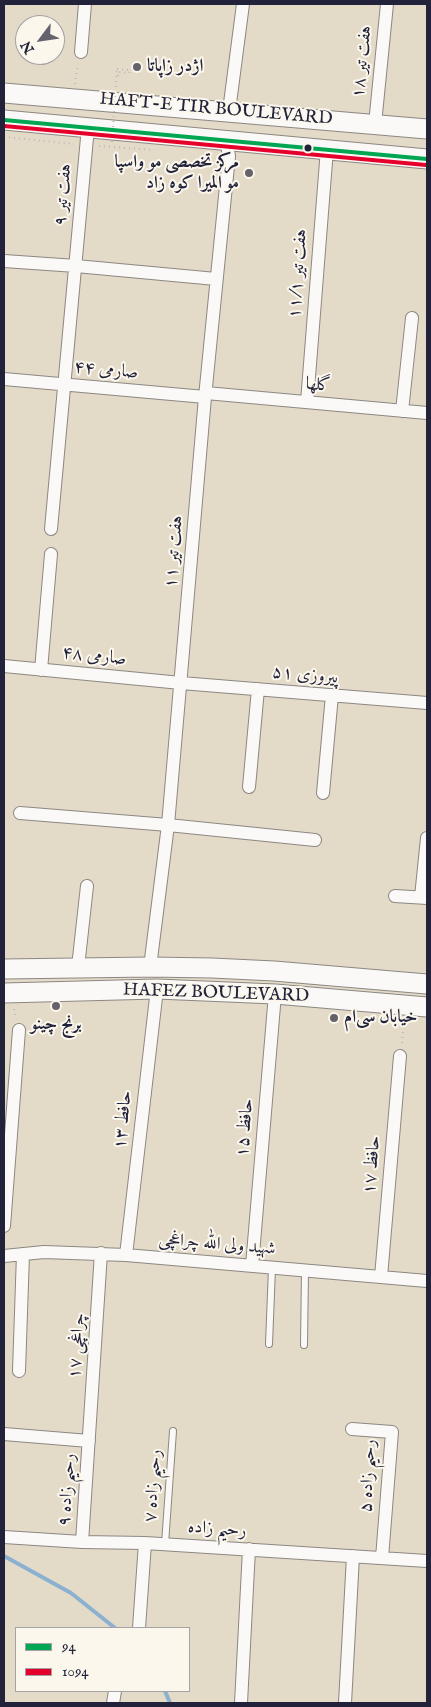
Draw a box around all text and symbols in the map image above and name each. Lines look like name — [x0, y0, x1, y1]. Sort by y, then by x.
north arrow — [15, 15, 65, 65]
street label: هفت تیر ۱۸ — [348, 25, 378, 99]
text: N — [17, 37, 39, 57]
place label: اژدر زاپاتا — [147, 56, 203, 78]
marker: اژدر زاپاتا — [131, 61, 143, 73]
street label: HAFT-E TIR BOULEVARD — [99, 89, 333, 131]
unlabelled marker — [303, 143, 313, 153]
place label: مرکز تخصصی مو واسپا مو المیرا کوه زاد — [114, 152, 239, 194]
street label: هفت تیر ۹ — [51, 163, 77, 227]
marker: مرکز تخصصی مو واسپا مو المیرا کوه زاد — [243, 167, 255, 179]
street label: هفت تیر ۱۱/۱ — [285, 228, 313, 320]
street label: صارمی ۴۴ — [73, 357, 139, 385]
street label: گلها — [305, 374, 331, 398]
street label: هفت تیر ۱۱ — [161, 515, 189, 589]
street label: صارمی ۴۸ — [61, 643, 127, 671]
street label: پیروزی ۵۱ — [271, 662, 339, 690]
street label: HAFEZ BOULEVARD — [123, 980, 309, 1008]
marker: برنج چینو — [50, 1000, 62, 1012]
place label: خیابان سی‌ام — [344, 1007, 417, 1029]
marker: خیابان سی‌ام — [328, 1012, 340, 1024]
place label: برنج چینو — [30, 1014, 82, 1036]
street label: حافط ۱۳ — [110, 1090, 138, 1150]
street label: حافظ ۱۵ — [233, 1098, 259, 1158]
street label: حافظ ۱۷ — [360, 1135, 386, 1195]
street label: شهید ولی الله چراغچی — [158, 1229, 276, 1261]
street label: چراغچی ۱۷ — [65, 1312, 91, 1380]
street label: رحیم زاده ۵ — [356, 1439, 382, 1513]
street label: رحیم زاده ۷ — [141, 1449, 167, 1523]
street label: رحیم زاده ۹ — [55, 1453, 81, 1527]
street label: رحیم زاده — [187, 1517, 247, 1543]
legend — [15, 1627, 190, 1692]
text: 94 — [62, 1637, 76, 1656]
text: 1094 — [62, 1662, 89, 1681]

